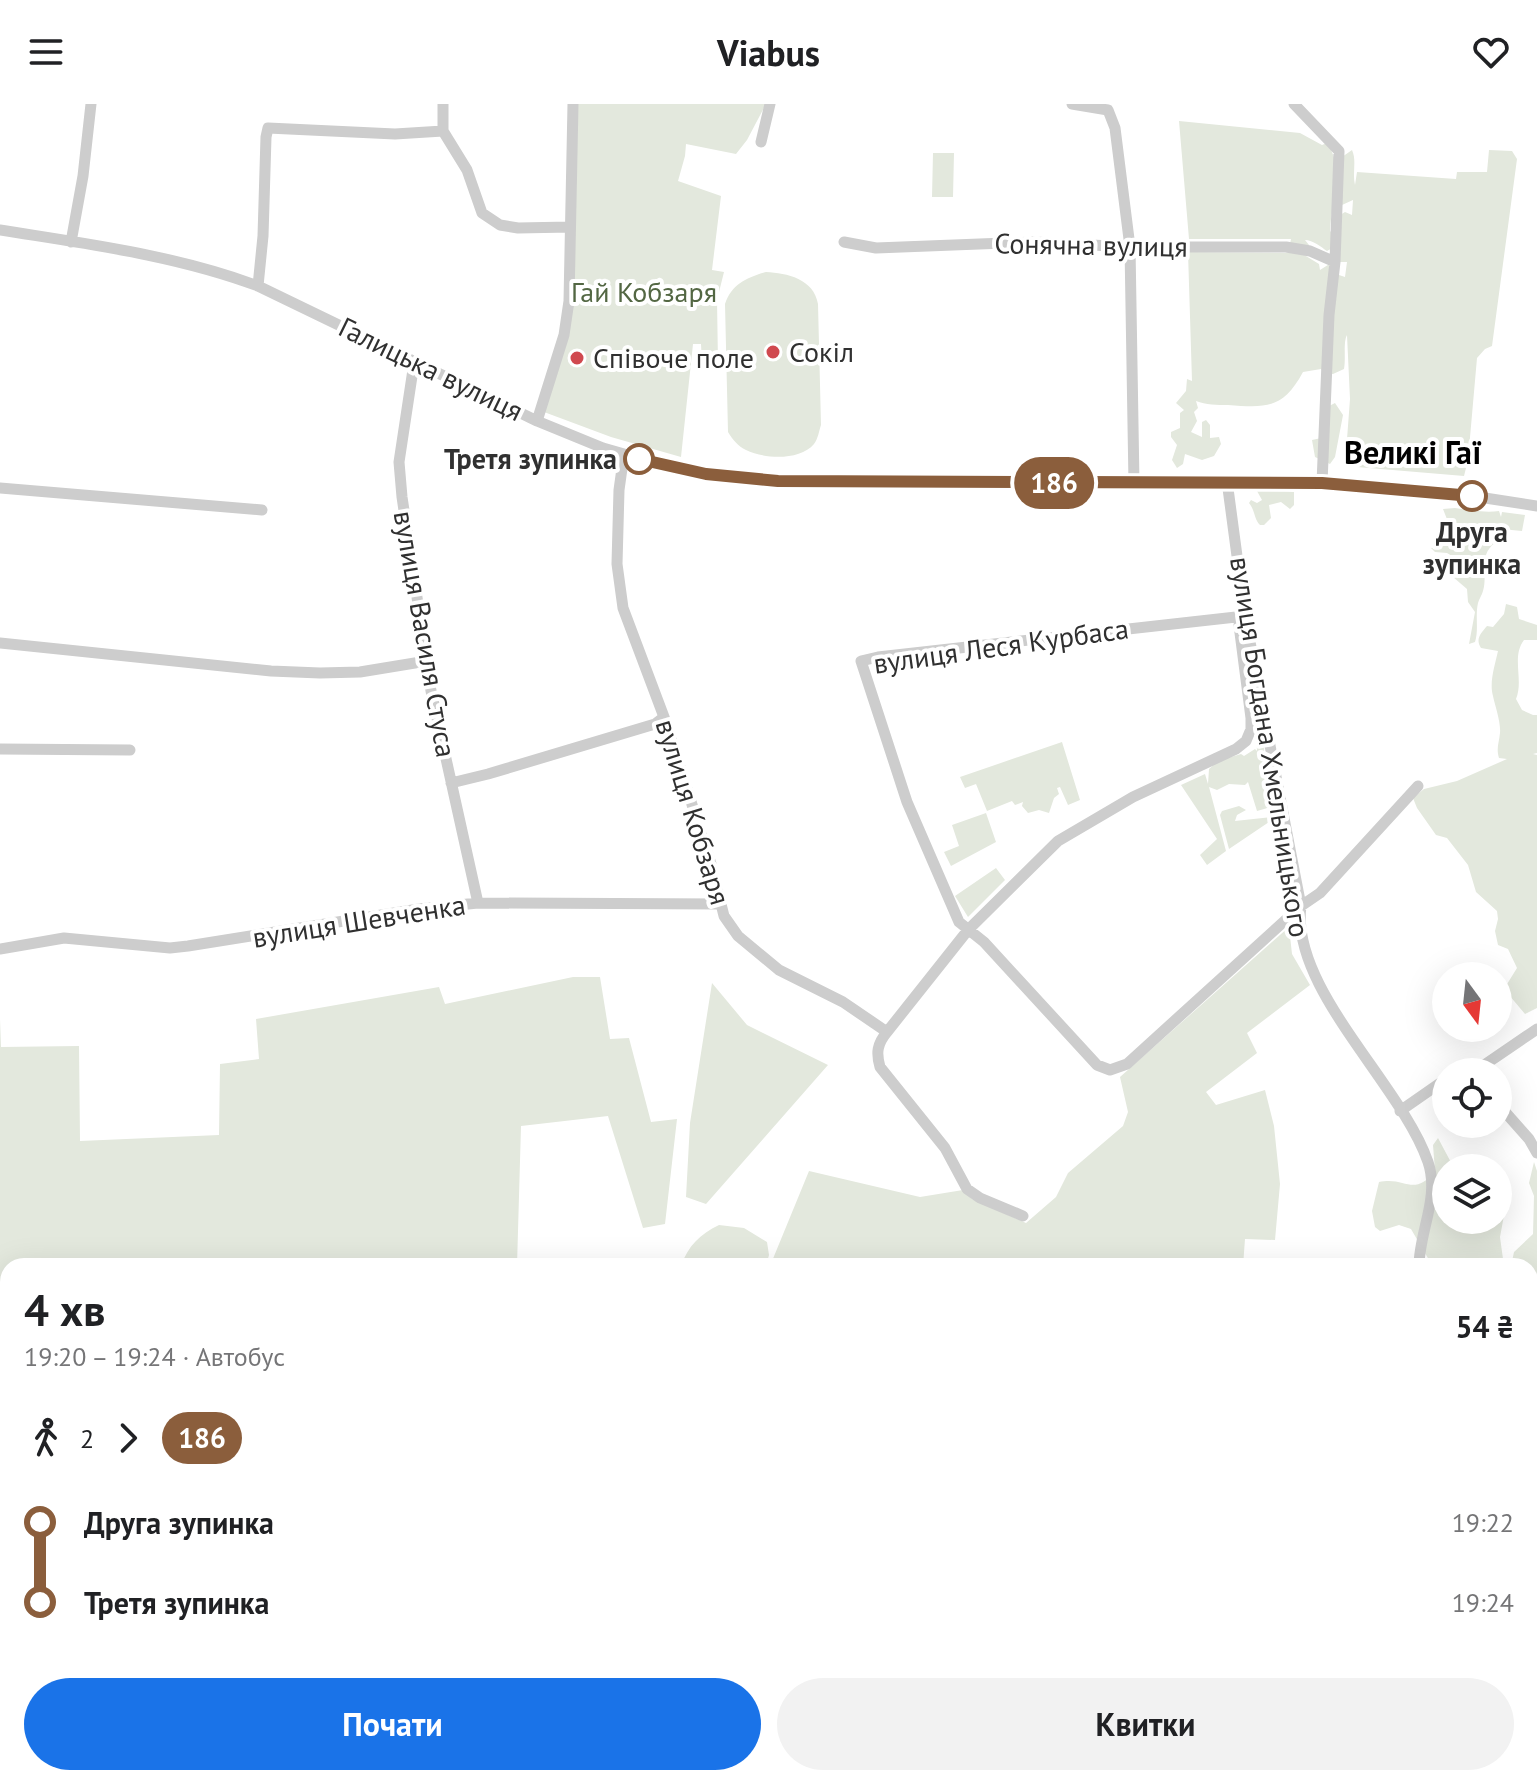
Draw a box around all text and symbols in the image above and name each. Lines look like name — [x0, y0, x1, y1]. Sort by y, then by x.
text: Viabus — [717, 29, 820, 76]
icon: menu — [24, 30, 68, 74]
icon: heart — [1469, 30, 1513, 74]
street label: Сонячна вулиця — [994, 224, 1188, 265]
park label: Гай Кобзаря — [571, 273, 717, 310]
street label: Галицька вулиця — [333, 308, 529, 429]
place label: Сокіл — [789, 333, 854, 370]
place label: Співоче поле — [593, 339, 754, 376]
marker: Сокіл — [764, 343, 782, 361]
marker: Співоче поле — [568, 349, 586, 367]
district label: Великі Гаї — [1344, 431, 1482, 473]
place label: Третя зупинка — [444, 440, 617, 477]
marker: Третя зупинка — [624, 444, 654, 474]
line badge: 186 — [1008, 457, 1100, 509]
text: 186 — [1030, 464, 1078, 501]
marker: Друга зупинка — [1457, 481, 1487, 511]
street label: вулиця Василя Стуса — [386, 508, 465, 760]
place label: Друга зупинка — [1423, 513, 1521, 582]
street label: вулиця Богдана Хмельницького — [1222, 554, 1319, 940]
street label: вулиця Леся Курбаса — [871, 609, 1131, 682]
street label: вулиця Кобзаря — [648, 715, 739, 909]
street label: вулиця Шевченка — [250, 885, 468, 956]
north arrow — [1432, 962, 1512, 1042]
map controls — [1432, 962, 1512, 1234]
button: locate — [1432, 1058, 1512, 1138]
button: layers — [1432, 1154, 1512, 1234]
text: 4 хв — [24, 1281, 105, 1338]
text: 54 ₴ — [1455, 1307, 1514, 1346]
text: 19:20 – 19:24 · Автобус — [24, 1340, 285, 1373]
icon: walk — [24, 1416, 68, 1460]
icon: forward — [106, 1416, 150, 1460]
text: 186 — [178, 1419, 226, 1456]
text: 2 — [80, 1422, 94, 1455]
text: Друга зупинка — [84, 1503, 274, 1542]
text: 19:22 — [1452, 1506, 1514, 1539]
text: Третя зупинка — [84, 1583, 269, 1622]
text: 19:24 — [1452, 1586, 1514, 1619]
button: Почати — [24, 1678, 761, 1770]
button: Квитки — [777, 1678, 1514, 1770]

